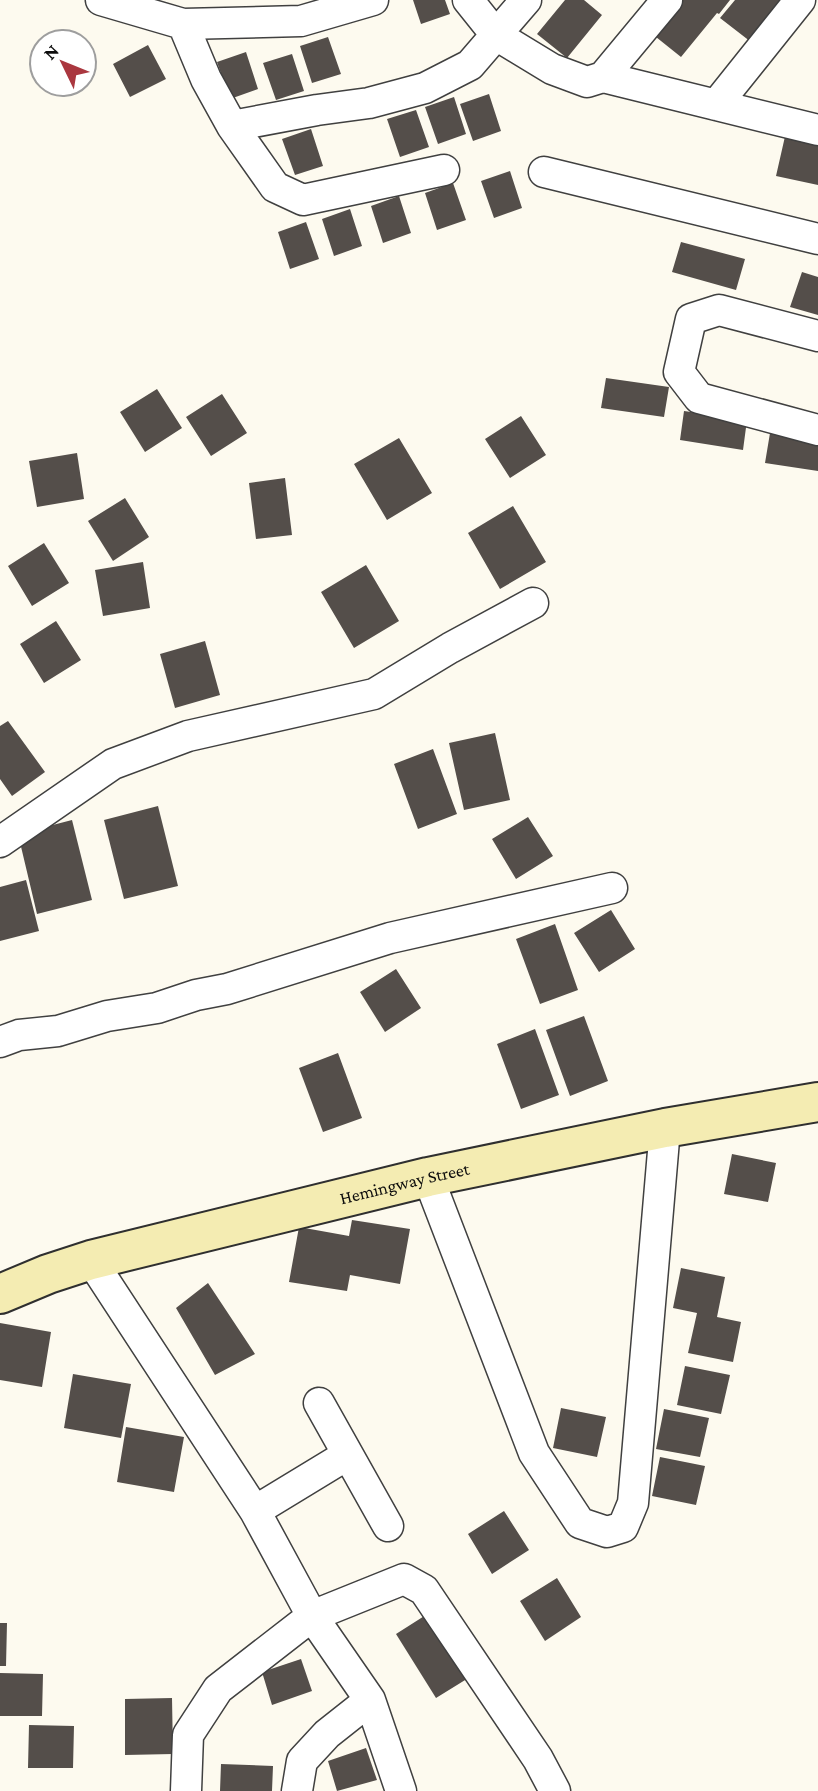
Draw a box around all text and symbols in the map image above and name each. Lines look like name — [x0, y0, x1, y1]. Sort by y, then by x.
north arrow — [28, 28, 98, 98]
text: N — [39, 40, 63, 64]
street label: Hemingway Street — [338, 1158, 472, 1208]

